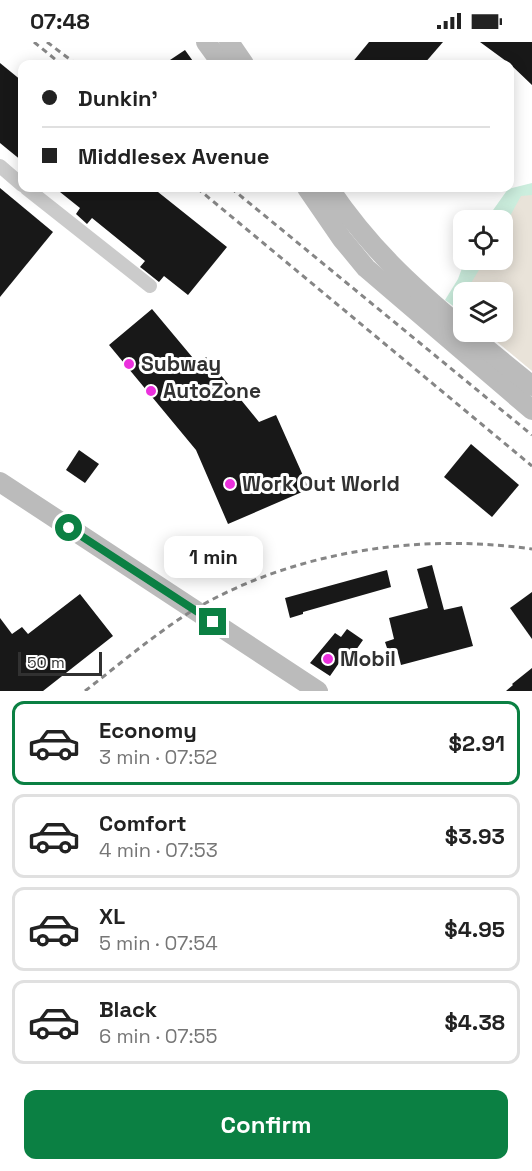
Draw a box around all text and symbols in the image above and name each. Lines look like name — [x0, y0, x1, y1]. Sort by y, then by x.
text: 07:48 — [30, 7, 90, 35]
text: Dunkin' — [78, 84, 158, 112]
text: Middlesex Avenue — [78, 142, 270, 170]
map controls — [453, 210, 513, 342]
button: locate — [453, 210, 513, 270]
button: layers — [453, 282, 513, 342]
place label: Subway — [141, 350, 221, 377]
marker: Subway — [122, 357, 136, 371]
place label: AutoZone — [163, 377, 261, 404]
marker: AutoZone — [144, 384, 158, 398]
place label: Work Out World — [242, 470, 400, 497]
marker: Work Out World — [223, 477, 237, 491]
route start — [55, 514, 82, 541]
callout: 1 min — [164, 535, 262, 577]
text: 1 min — [189, 544, 238, 570]
route end — [199, 608, 226, 635]
place label: Mobil — [340, 645, 396, 672]
scale bar — [18, 649, 102, 676]
text: 50 m — [27, 652, 65, 673]
marker: Mobil — [321, 652, 335, 666]
icon: car — [27, 716, 81, 770]
text: Economy — [99, 716, 197, 744]
text: $2.91 — [449, 729, 505, 757]
text: 3 min · 07:52 — [99, 744, 217, 770]
icon: car — [27, 809, 81, 863]
text: Comfort — [99, 809, 187, 837]
text: $3.93 — [445, 822, 505, 850]
text: 4 min · 07:53 — [99, 837, 218, 863]
icon: car — [27, 902, 81, 956]
text: XL — [99, 902, 125, 930]
text: $4.95 — [444, 915, 505, 943]
text: 5 min · 07:54 — [99, 930, 218, 956]
icon: car — [27, 995, 81, 1049]
text: Black — [99, 995, 157, 1023]
text: $4.38 — [445, 1008, 505, 1036]
text: 6 min · 07:55 — [99, 1023, 218, 1049]
button: Confirm — [24, 1090, 508, 1159]

